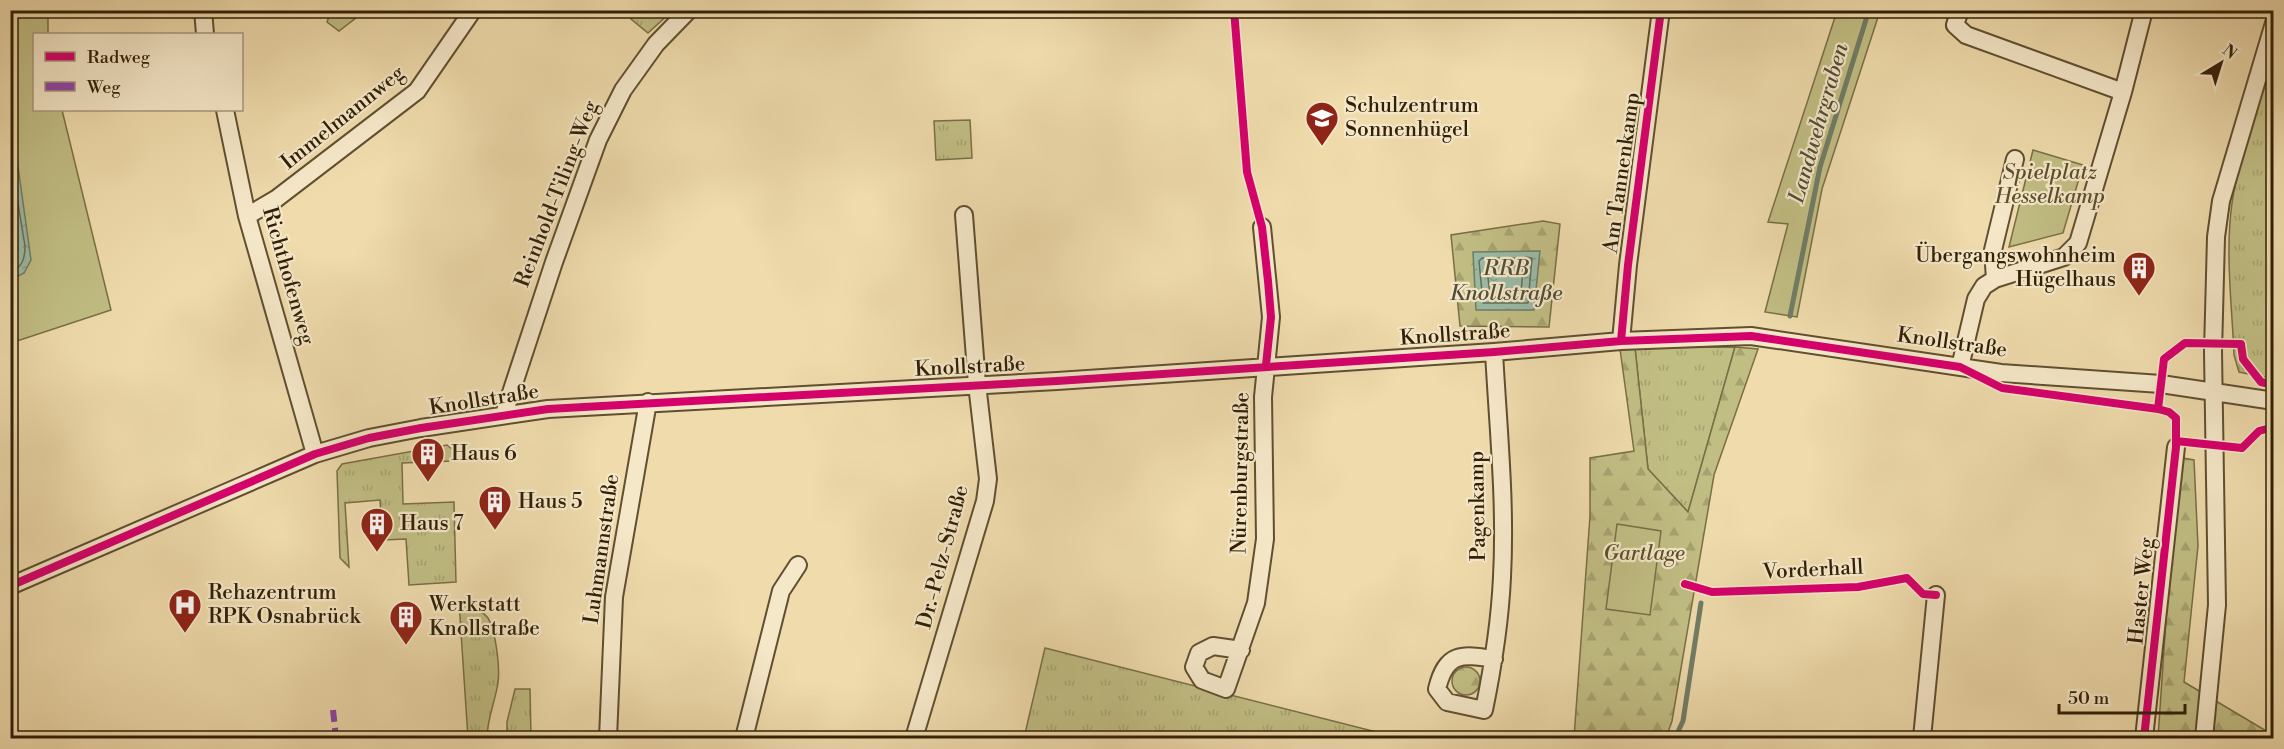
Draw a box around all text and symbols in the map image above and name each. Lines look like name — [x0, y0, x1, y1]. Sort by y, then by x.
legend — [33, 33, 243, 111]
north arrow — [2191, 33, 2251, 93]
water label: Landwehrgraben — [1783, 39, 1855, 207]
text: N — [2218, 40, 2241, 64]
text: Radweg — [87, 46, 151, 69]
street label: Immelmannweg — [276, 60, 410, 176]
text: Weg — [86, 76, 121, 99]
street label: Am Tannenkamp — [1598, 91, 1646, 256]
place label: Schulzentrum Sonnenhügel — [1345, 93, 1479, 143]
street label: Reinhold-Tiling-Weg — [509, 97, 605, 291]
school or university icon: Schulzentrum Sonnenhügel — [1304, 100, 1340, 147]
park label: Spielplatz Hesselkamp — [1994, 160, 2105, 210]
street label: Richthofenweg — [256, 204, 320, 348]
place label: Übergangswohnheim Hügelhaus — [1915, 241, 2116, 293]
building icon: Übergangswohnheim Hügelhaus — [2121, 250, 2157, 297]
water label: RRB Knollstraße — [1450, 255, 1562, 307]
street label: Knollstraße — [1399, 318, 1511, 352]
street label: Knollstraße — [1895, 322, 2009, 364]
street label: Knollstraße — [914, 351, 1026, 383]
street label: Knollstraße — [427, 378, 541, 422]
street label: Nürenburgstraße — [1227, 392, 1255, 554]
building icon: Haus 6 — [410, 436, 446, 483]
place label: Haus 6 — [451, 441, 517, 467]
street label: Pagenkamp — [1464, 451, 1492, 561]
street label: Luhmannstraße — [579, 472, 625, 626]
street label: Dr.-Pelz-Straße — [911, 482, 975, 632]
building icon: Haus 5 — [477, 484, 513, 531]
place label: Haus 5 — [518, 489, 583, 515]
building icon: Haus 7 — [359, 506, 395, 553]
place label: Haus 7 — [400, 511, 464, 537]
street label: Haster Weg — [2123, 536, 2161, 646]
park label: Gartlage — [1603, 541, 1685, 567]
street label: Vorderhall — [1761, 554, 1864, 586]
place label: Rehazentrum RPK Osnabrück — [208, 580, 361, 630]
hospital icon: Rehazentrum RPK Osnabrück — [167, 587, 203, 634]
place label: Werkstatt Knollstraße — [428, 592, 540, 642]
building icon: Werkstatt Knollstraße — [388, 599, 424, 646]
scale bar — [2059, 677, 2185, 715]
text: 50 m — [2068, 687, 2110, 710]

